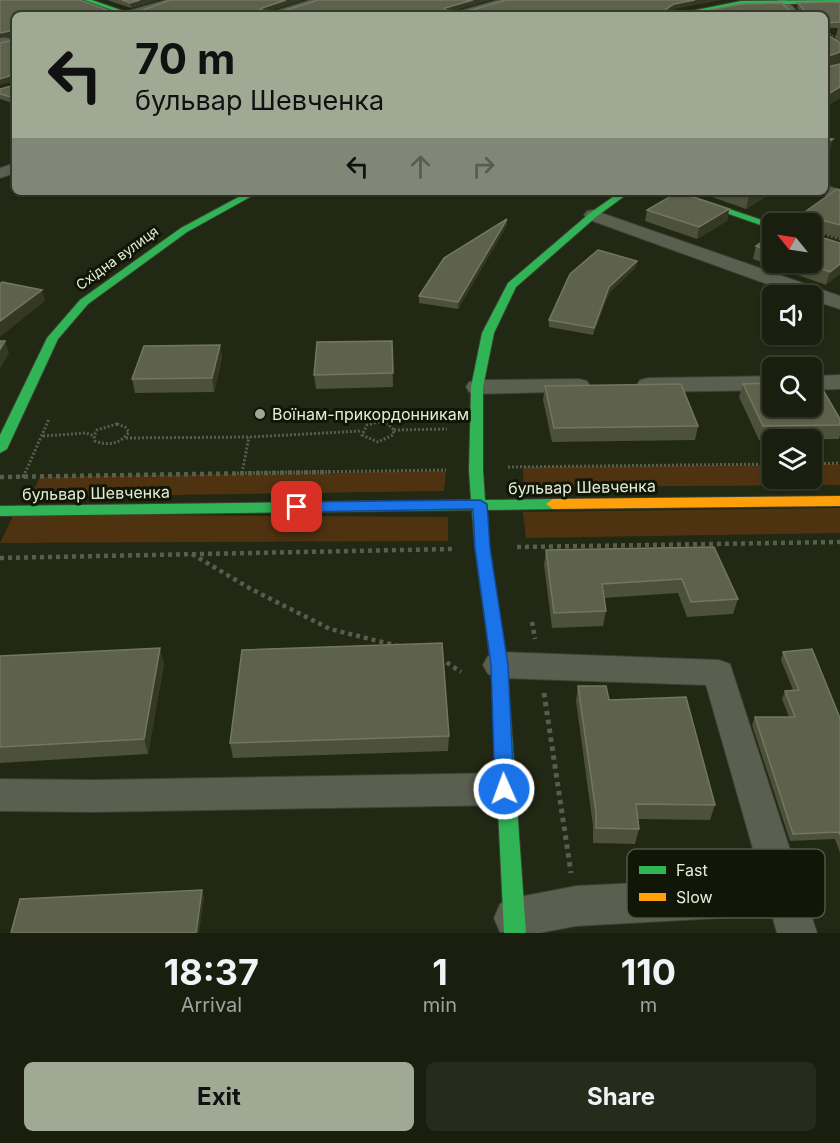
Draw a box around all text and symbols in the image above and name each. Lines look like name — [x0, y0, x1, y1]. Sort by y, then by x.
text: 70 m — [135, 33, 235, 84]
icon: left — [36, 36, 114, 114]
text: бульвар Шевченка — [135, 84, 384, 117]
icon: left — [341, 150, 374, 183]
icon: ahead — [404, 150, 437, 183]
icon: right — [467, 150, 500, 183]
north arrow — [762, 213, 822, 273]
map controls — [762, 213, 822, 489]
street label: Східна вулиця — [72, 222, 161, 293]
button: sound — [762, 285, 822, 345]
button: search — [762, 357, 822, 417]
place label: Воїнам-прикордонникам — [272, 404, 469, 424]
marker: Воїнам-прикордонникам — [253, 407, 267, 421]
button: layers — [762, 429, 822, 489]
street label: бульвар Шевченка — [508, 476, 656, 498]
pin — [271, 481, 322, 532]
street label: бульвар Шевченка — [22, 482, 170, 504]
icon: arrive — [280, 490, 313, 523]
position arrow — [472, 757, 536, 821]
legend — [627, 849, 825, 918]
text: Fast — [676, 860, 708, 880]
text: Slow — [676, 887, 713, 907]
text: 18:37 — [164, 950, 259, 994]
text: 1 — [432, 950, 448, 994]
text: 110 — [621, 950, 676, 994]
text: Arrival — [181, 993, 242, 1017]
text: min — [423, 993, 457, 1017]
text: m — [640, 993, 657, 1017]
button: Exit — [24, 1062, 414, 1131]
button: Share — [426, 1062, 816, 1131]

